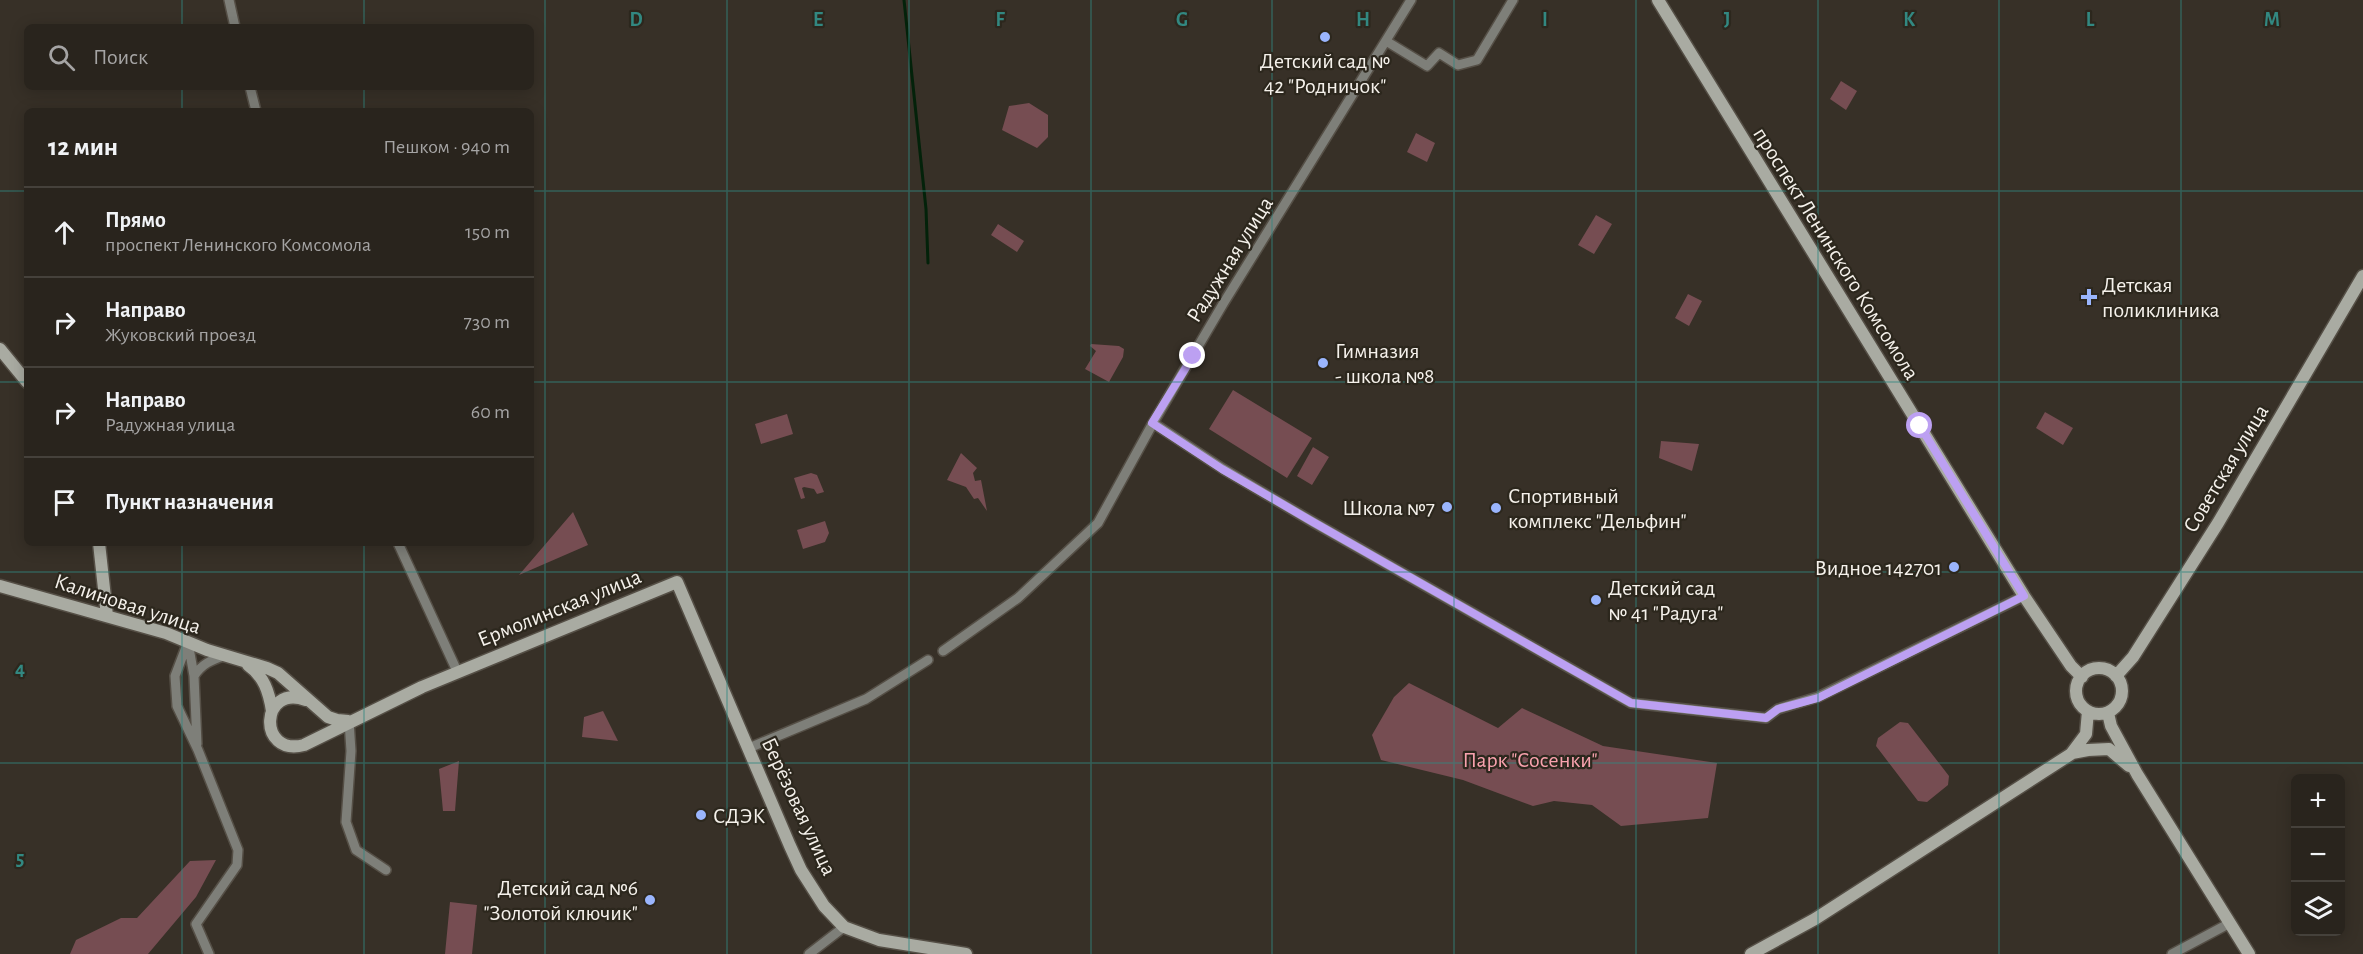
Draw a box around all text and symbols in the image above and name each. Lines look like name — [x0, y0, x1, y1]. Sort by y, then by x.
text: D — [629, 10, 643, 30]
text: E — [813, 10, 823, 30]
text: F — [995, 10, 1005, 30]
text: G — [1176, 10, 1188, 30]
text: H — [1356, 10, 1370, 30]
text: I — [1542, 10, 1548, 30]
text: J — [1724, 10, 1730, 30]
text: K — [1903, 10, 1915, 30]
text: L — [2086, 10, 2095, 30]
text: M — [2264, 10, 2280, 30]
search box — [24, 24, 534, 90]
marker: Детский сад № 42 "Родничок" — [1318, 30, 1332, 44]
icon: search — [45, 41, 78, 74]
text: Поиск — [93, 46, 148, 68]
place label: Детский сад № 42 "Родничок" — [1260, 50, 1390, 97]
street label: проспект Ленинского Комсомола — [1749, 124, 1923, 384]
text: 12 мин — [48, 134, 118, 160]
text: Пешком · 940 m — [383, 137, 510, 157]
street label: Радужная улица — [1182, 193, 1277, 326]
text: Прямо — [105, 209, 166, 231]
icon: ahead — [48, 216, 81, 249]
text: 150 m — [465, 222, 510, 242]
text: проспект Ленинского Комсомола — [105, 235, 371, 255]
place label: Детская поликлиника — [2102, 274, 2220, 321]
marker: Детская поликлиника — [2080, 288, 2098, 306]
text: Направо — [105, 299, 186, 321]
icon: right — [48, 306, 81, 339]
text: 730 m — [464, 312, 510, 332]
text: Жуковский проезд — [105, 325, 256, 345]
place label: Гимназия - школа №8 — [1335, 340, 1435, 387]
route end — [1179, 342, 1205, 368]
marker: Гимназия - школа №8 — [1316, 356, 1330, 370]
text: Направо — [105, 389, 186, 411]
icon: right — [48, 396, 81, 429]
street label: Советская улица — [2179, 401, 2273, 536]
text: 60 m — [471, 402, 510, 422]
route start — [1906, 412, 1932, 438]
text: Радужная улица — [105, 415, 236, 435]
place label: Спортивный комплекс "Дельфин" — [1508, 485, 1687, 532]
icon: arrive — [48, 486, 81, 519]
text: Пункт назначения — [105, 491, 274, 513]
place label: Школа №7 — [1342, 497, 1435, 519]
marker: Школа №7 — [1440, 500, 1454, 514]
marker: Спортивный комплекс "Дельфин" — [1489, 501, 1503, 515]
place label: Видное 142701 — [1815, 557, 1942, 579]
marker: Видное 142701 — [1947, 560, 1961, 574]
street label: Ермолинская улица — [475, 565, 644, 651]
street label: Калиновая улица — [52, 570, 204, 638]
place label: Детский сад № 41 "Радуга" — [1608, 577, 1724, 624]
marker: Детский сад № 41 "Радуга" — [1589, 593, 1603, 607]
text: 4 — [15, 659, 25, 679]
street label: Берёзовая улица — [758, 734, 841, 879]
park label: Парк "Сосенки" — [1462, 749, 1598, 771]
map controls — [2291, 774, 2345, 936]
button: + — [2291, 774, 2345, 828]
place label: СДЭК — [713, 805, 765, 827]
marker: СДЭК — [694, 808, 708, 822]
button: − — [2291, 828, 2345, 882]
text: 5 — [16, 849, 24, 869]
place label: Детский сад №6 "Золотой ключик" — [483, 877, 638, 924]
button: layers — [2291, 882, 2345, 936]
marker: Детский сад №6 "Золотой ключик" — [643, 893, 657, 907]

